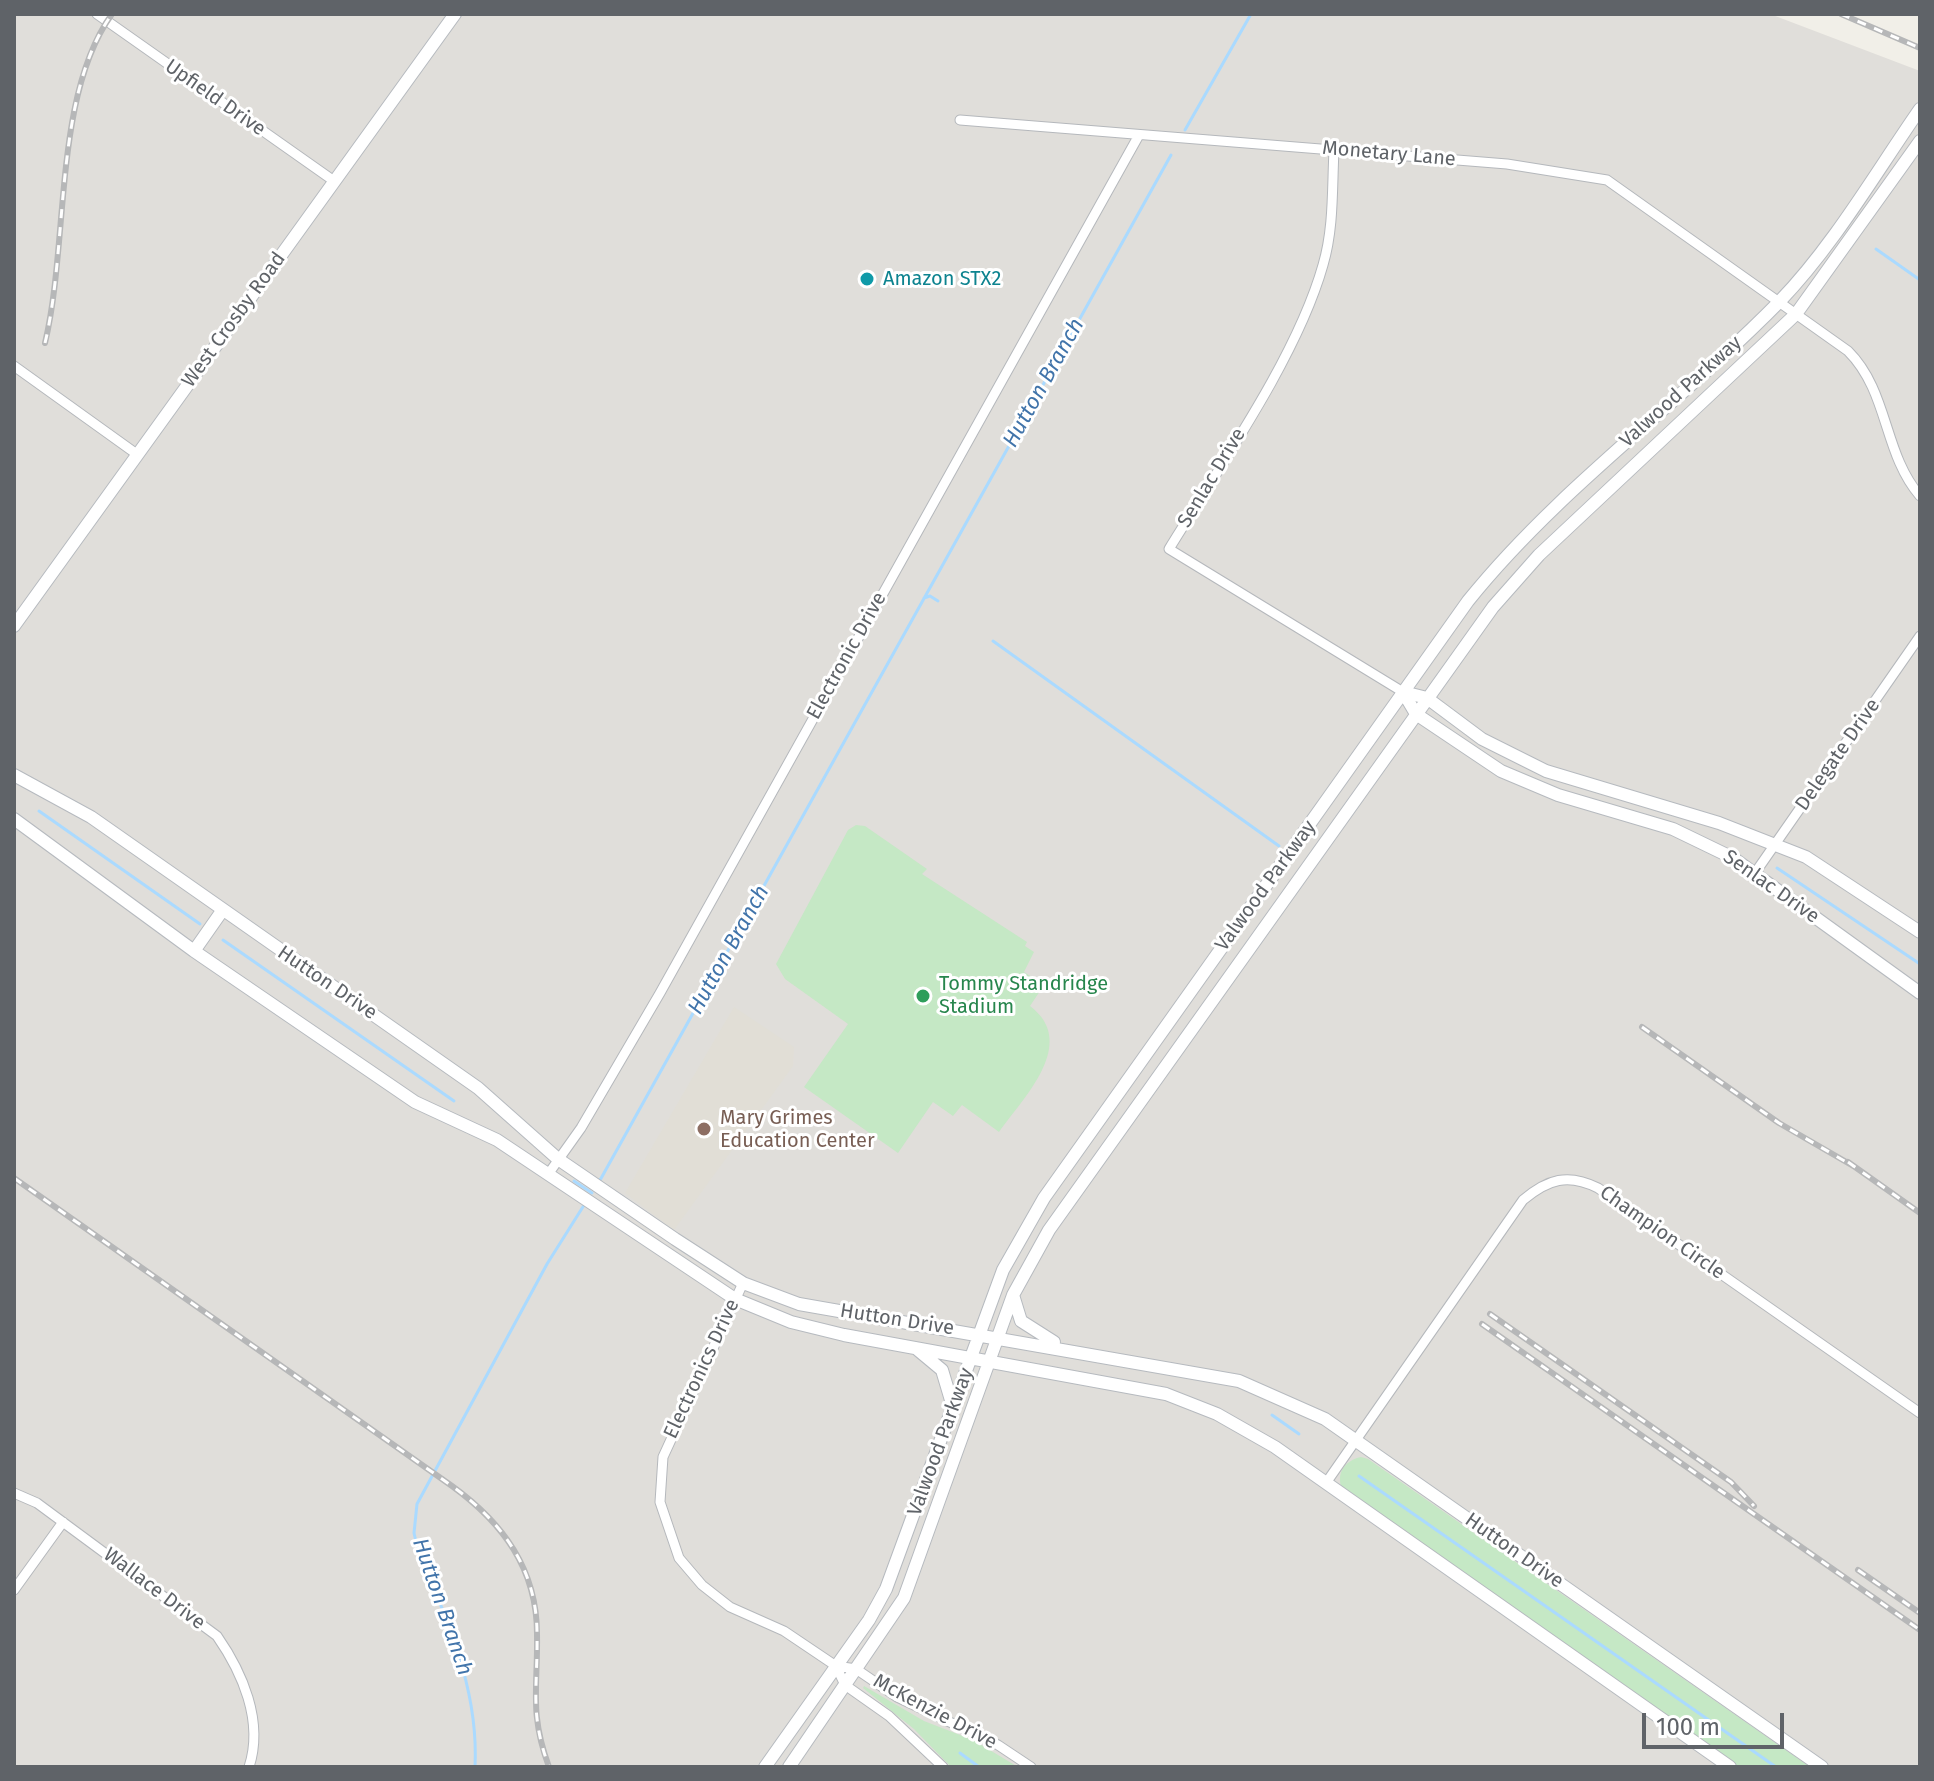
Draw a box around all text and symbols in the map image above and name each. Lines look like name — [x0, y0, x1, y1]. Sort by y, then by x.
street label: Upfield Drive — [160, 54, 270, 142]
street label: Monetary Lane — [1321, 136, 1457, 172]
street label: West Crosby Road — [177, 248, 291, 392]
place label: Amazon STX2 — [883, 267, 1001, 291]
marker: Amazon STX2 — [858, 270, 876, 288]
water label: Hutton Branch — [998, 314, 1090, 452]
street label: Valwood Parkway — [1615, 331, 1747, 453]
street label: Senlac Drive — [1173, 424, 1251, 532]
street label: Electronic Drive — [802, 588, 892, 724]
street label: Delegate Drive — [1790, 694, 1886, 816]
street label: Valwood Parkway — [1211, 816, 1321, 956]
street label: Senlac Drive — [1718, 845, 1824, 929]
water label: Hutton Branch — [683, 881, 775, 1019]
street label: Hutton Drive — [273, 941, 381, 1025]
place label: Tommy Standridge Stadium — [939, 972, 1108, 1019]
marker: Tommy Standridge Stadium — [914, 987, 932, 1005]
place label: Mary Grimes Education Center — [720, 1106, 875, 1153]
marker: Mary Grimes Education Center — [695, 1120, 713, 1138]
street label: Champion Circle — [1595, 1181, 1729, 1285]
street label: Electronics Drive — [659, 1295, 745, 1443]
street label: Hutton Drive — [838, 1299, 956, 1341]
street label: Valwood Parkway — [903, 1365, 979, 1519]
street label: Hutton Drive — [1460, 1508, 1568, 1594]
water label: Hutton Branch — [406, 1535, 478, 1679]
street label: Wallace Drive — [98, 1543, 210, 1635]
street label: McKenzie Drive — [869, 1669, 1001, 1755]
scale bar — [1646, 1697, 1788, 1747]
text: 100 m — [1656, 1713, 1720, 1741]

